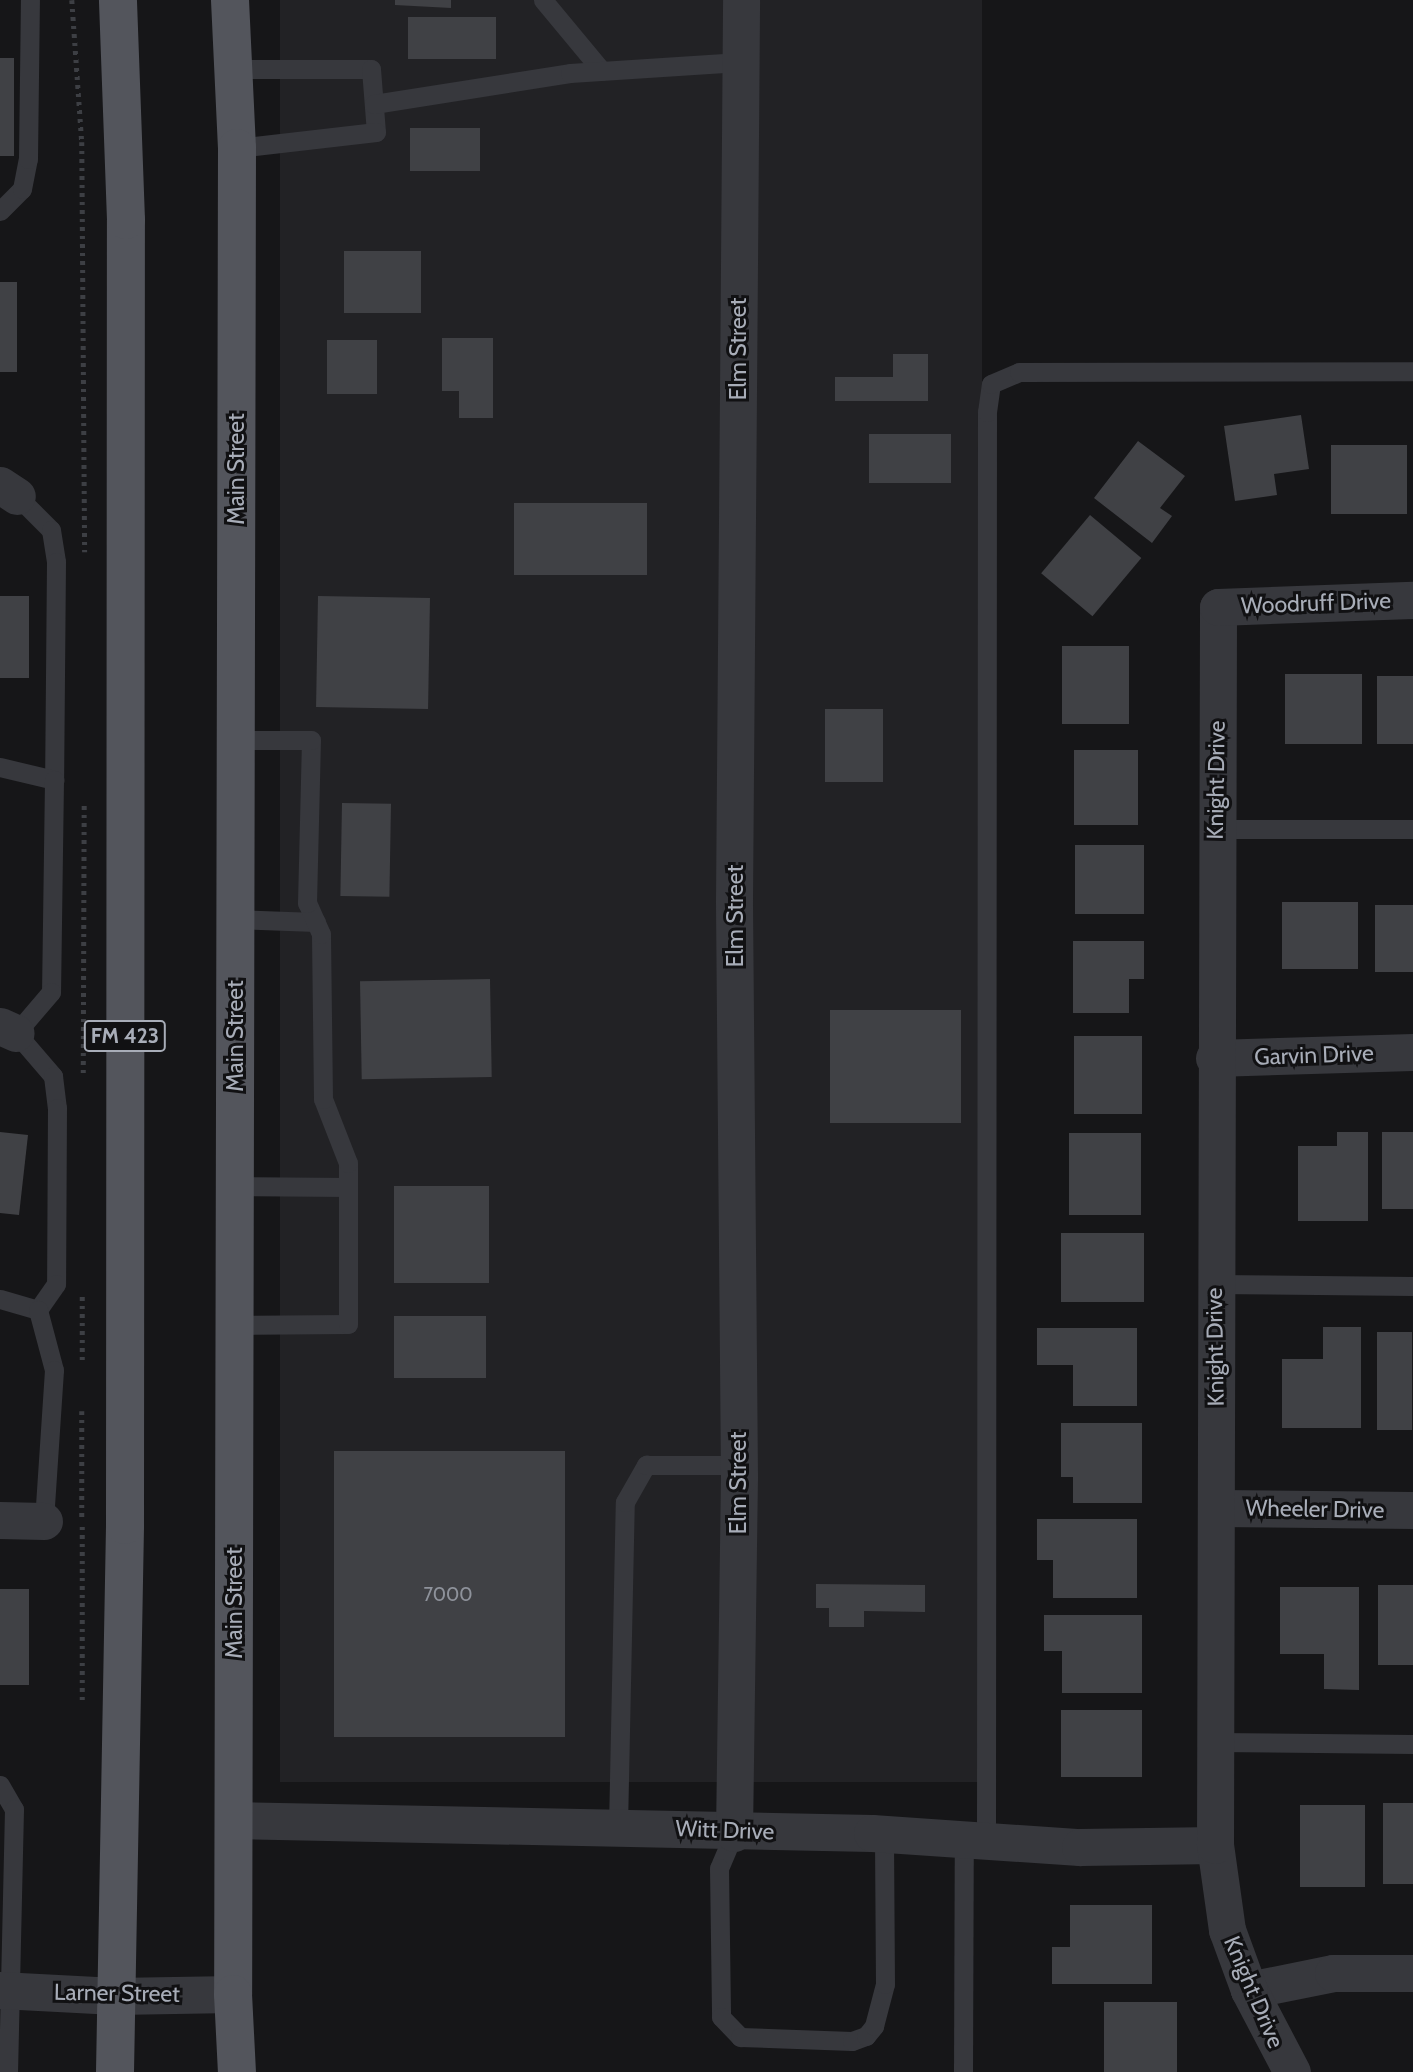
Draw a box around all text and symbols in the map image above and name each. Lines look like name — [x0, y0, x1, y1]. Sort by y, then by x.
street label: Elm Street — [724, 298, 752, 400]
street label: Main Street — [222, 413, 250, 525]
street label: Woodruff Drive — [1240, 587, 1392, 619]
street label: Knight Drive — [1201, 720, 1231, 840]
street label: Elm Street — [721, 865, 749, 967]
street label: Main Street — [221, 980, 249, 1092]
road number: FM 423 — [83, 1018, 167, 1054]
street label: Garvin Drive — [1254, 1039, 1374, 1071]
street label: Knight Drive — [1200, 1287, 1230, 1407]
street label: Elm Street — [724, 1432, 752, 1534]
street label: Wheeler Drive — [1245, 1494, 1385, 1524]
street label: Main Street — [220, 1547, 248, 1659]
house number: 7000 — [423, 1584, 473, 1606]
street label: Witt Drive — [675, 1814, 775, 1846]
street label: Knight Drive — [1218, 1932, 1290, 2052]
street label: Larner Street — [54, 1978, 180, 2008]

